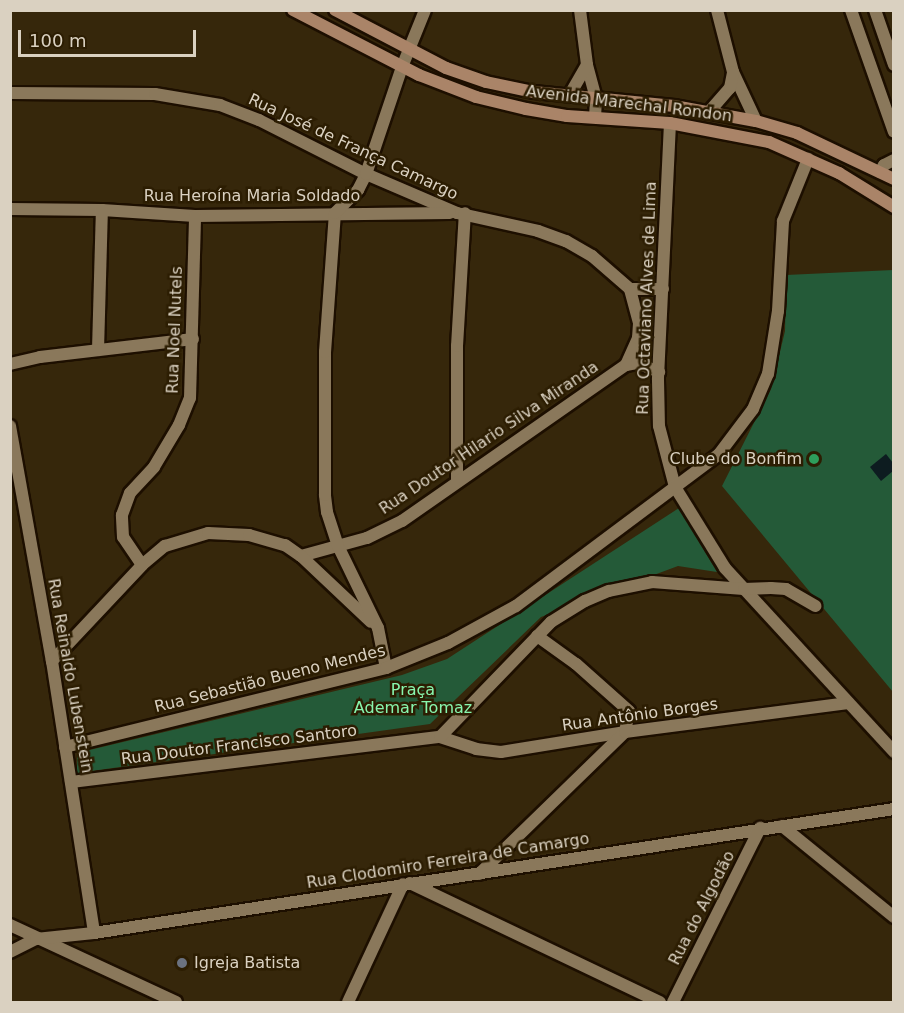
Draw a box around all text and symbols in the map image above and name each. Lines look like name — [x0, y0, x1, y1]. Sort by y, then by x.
scale bar — [21, 18, 200, 56]
text: 100 m — [29, 30, 87, 51]
street label: Avenida Marechal Rondon — [525, 82, 733, 126]
street label: Rua José de França Camargo — [245, 90, 461, 204]
street label: Rua Octaviano Alves de Lima — [633, 181, 661, 415]
street label: Rua Heroína Maria Soldado — [144, 186, 360, 206]
street label: Rua Noel Nutels — [163, 266, 187, 394]
street label: Rua Doutor Hilario Silva Miranda — [376, 357, 602, 519]
place label: Clube do Bonfim — [670, 449, 802, 469]
marker: Clube do Bonfim — [807, 452, 821, 466]
street label: Rua Reinaldo Lubenstein — [43, 577, 97, 775]
street label: Rua Sebastião Bueno Mendes — [153, 641, 387, 717]
park label: Praça Ademar Tomaz — [354, 680, 472, 718]
street label: Rua Antônio Borges — [561, 695, 719, 735]
street label: Rua Doutor Francisco Santoro — [120, 721, 358, 769]
street label: Rua Clodomiro Ferreira de Camargo — [305, 829, 591, 893]
street label: Rua do Algodão — [665, 848, 739, 968]
place label: Igreja Batista — [194, 953, 300, 973]
marker: Igreja Batista — [175, 956, 189, 970]

